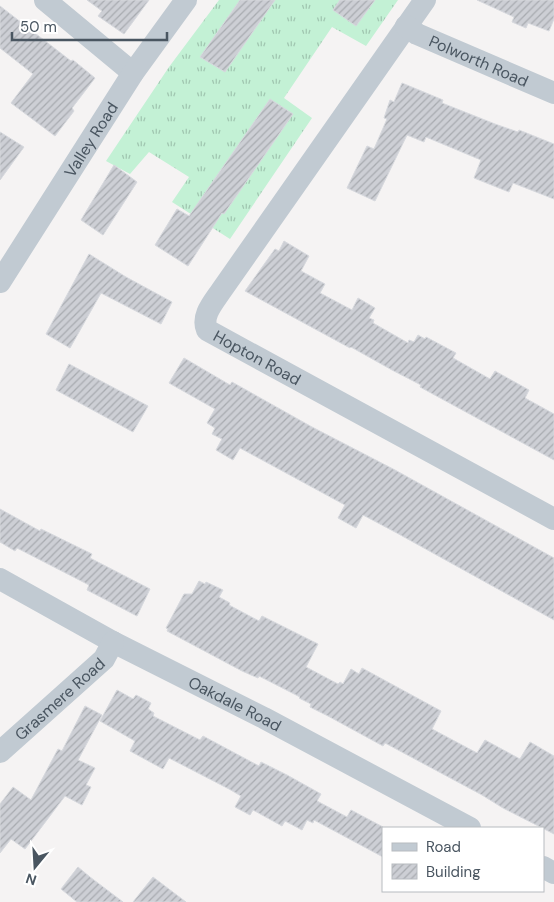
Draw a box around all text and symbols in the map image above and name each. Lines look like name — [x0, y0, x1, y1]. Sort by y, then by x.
scale bar — [12, 10, 168, 42]
text: 50 m — [20, 17, 57, 37]
street label: Polworth Road — [426, 30, 532, 92]
street label: Valley Road — [59, 98, 123, 181]
street label: Hopton Road — [210, 326, 304, 390]
street label: Grasmere Road — [10, 653, 110, 745]
street label: Oakdale Road — [185, 672, 285, 736]
legend — [382, 827, 544, 892]
text: Road — [426, 837, 461, 857]
north arrow — [10, 842, 60, 892]
text: Building — [426, 862, 481, 882]
text: N — [23, 869, 39, 890]

